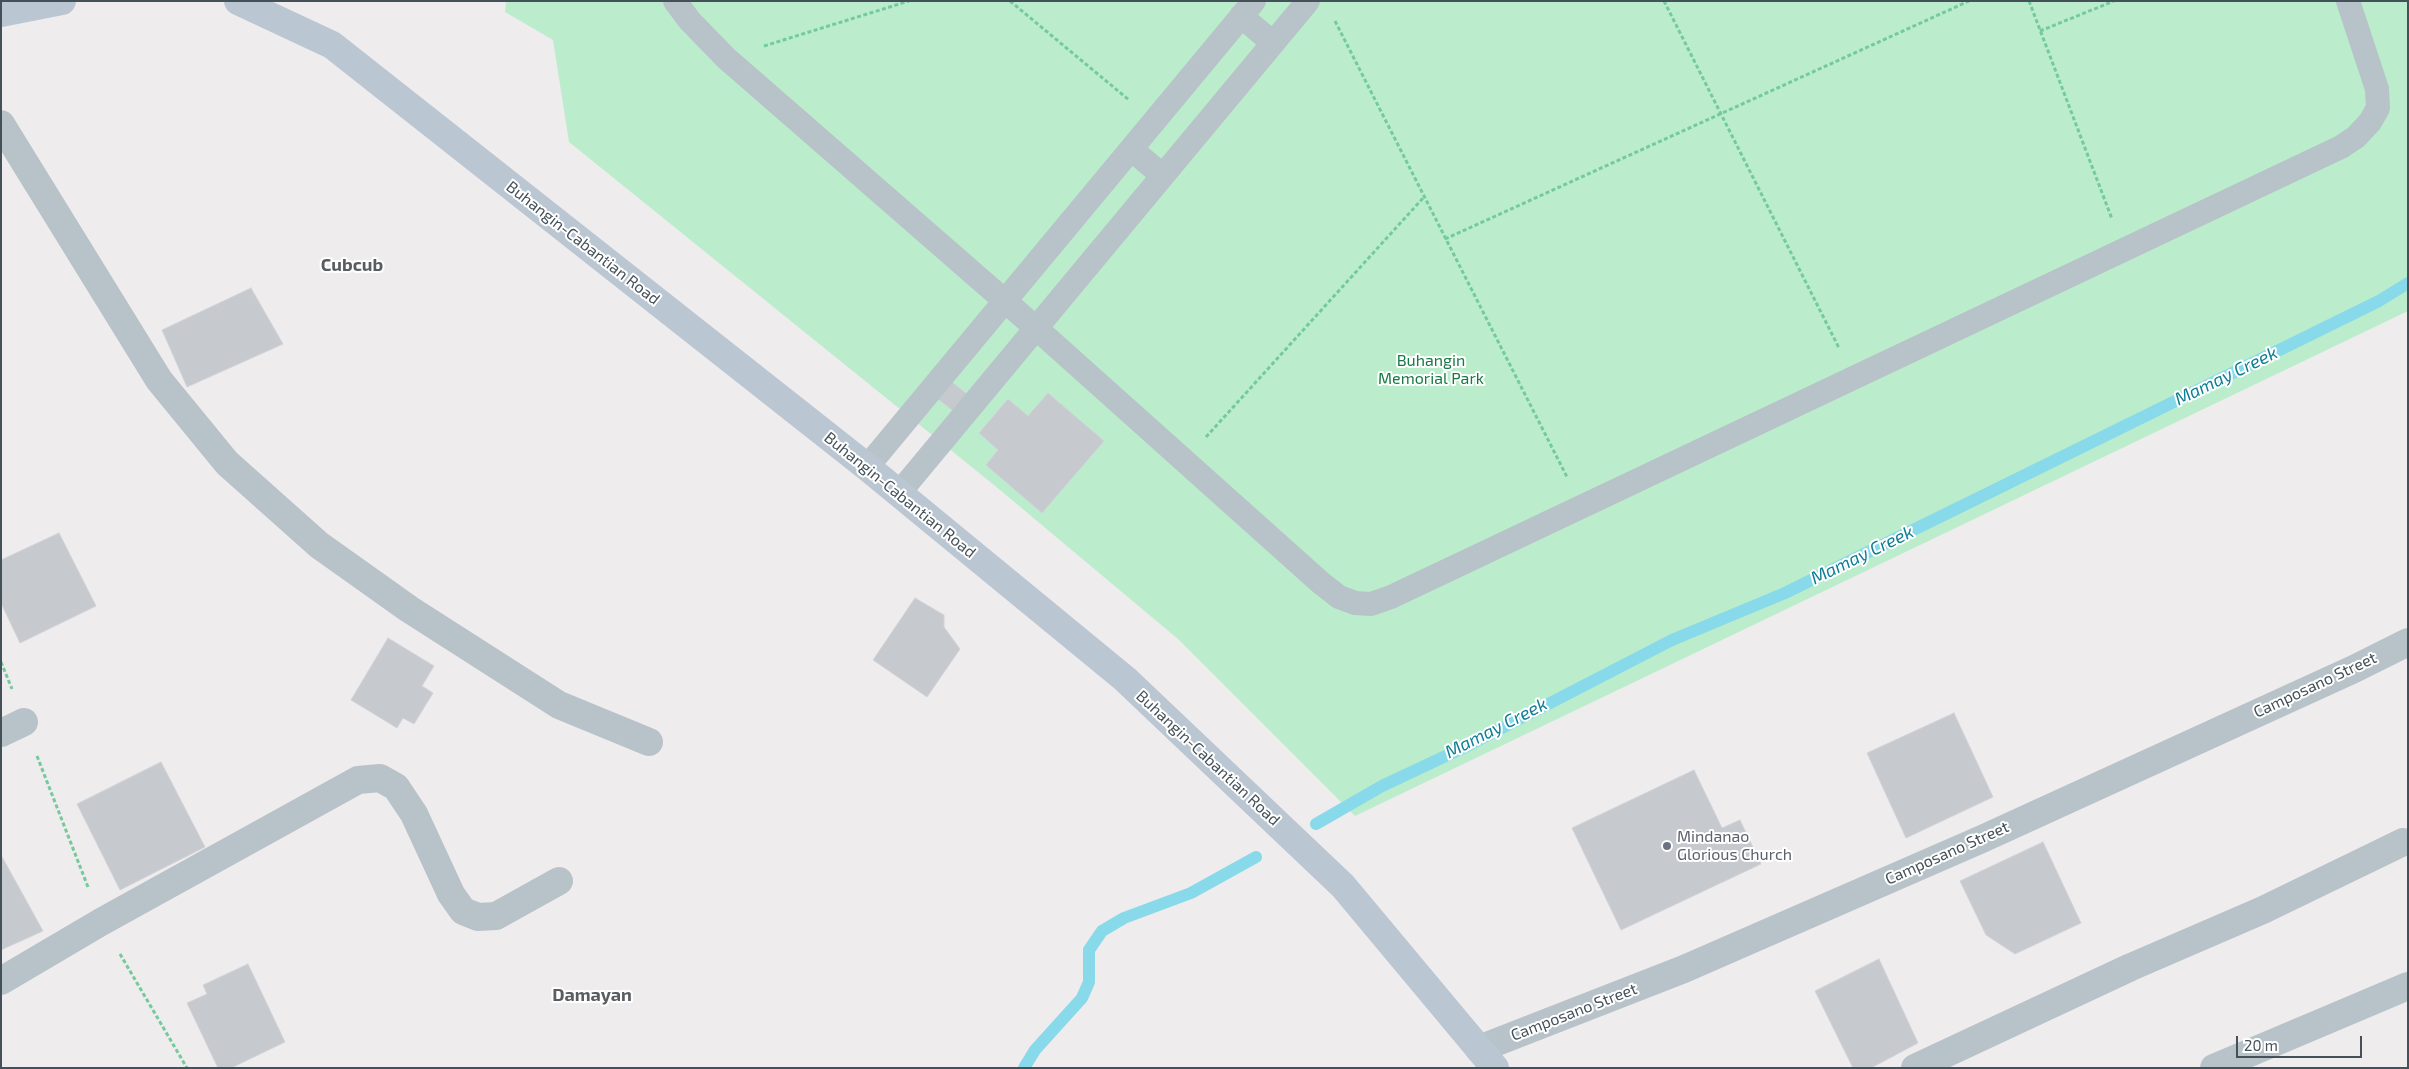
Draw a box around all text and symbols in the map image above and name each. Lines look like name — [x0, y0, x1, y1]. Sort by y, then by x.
street label: Buhangin-Cabantian Road — [502, 177, 664, 309]
district label: Cubcub — [321, 254, 383, 276]
water label: Mamay Creek — [2171, 342, 2281, 410]
park label: Buhangin Memorial Park — [1378, 351, 1484, 389]
street label: Buhangin-Cabantian Road — [820, 428, 980, 562]
water label: Mamay Creek — [1807, 521, 1917, 589]
street label: Camposano Street — [2250, 648, 2380, 722]
street label: Buhangin-Cabantian Road — [1132, 686, 1284, 830]
water label: Mamay Creek — [1441, 693, 1551, 763]
street label: Camposano Street — [1882, 817, 2012, 889]
place label: Mindanao Glorious Church — [1677, 827, 1792, 865]
marker: Mindanao Glorious Church — [1661, 840, 1673, 852]
street label: Camposano Street — [1508, 979, 1640, 1045]
district label: Damayan — [552, 984, 632, 1006]
scale bar — [2239, 1026, 2365, 1058]
text: 20 m — [2244, 1036, 2278, 1054]

